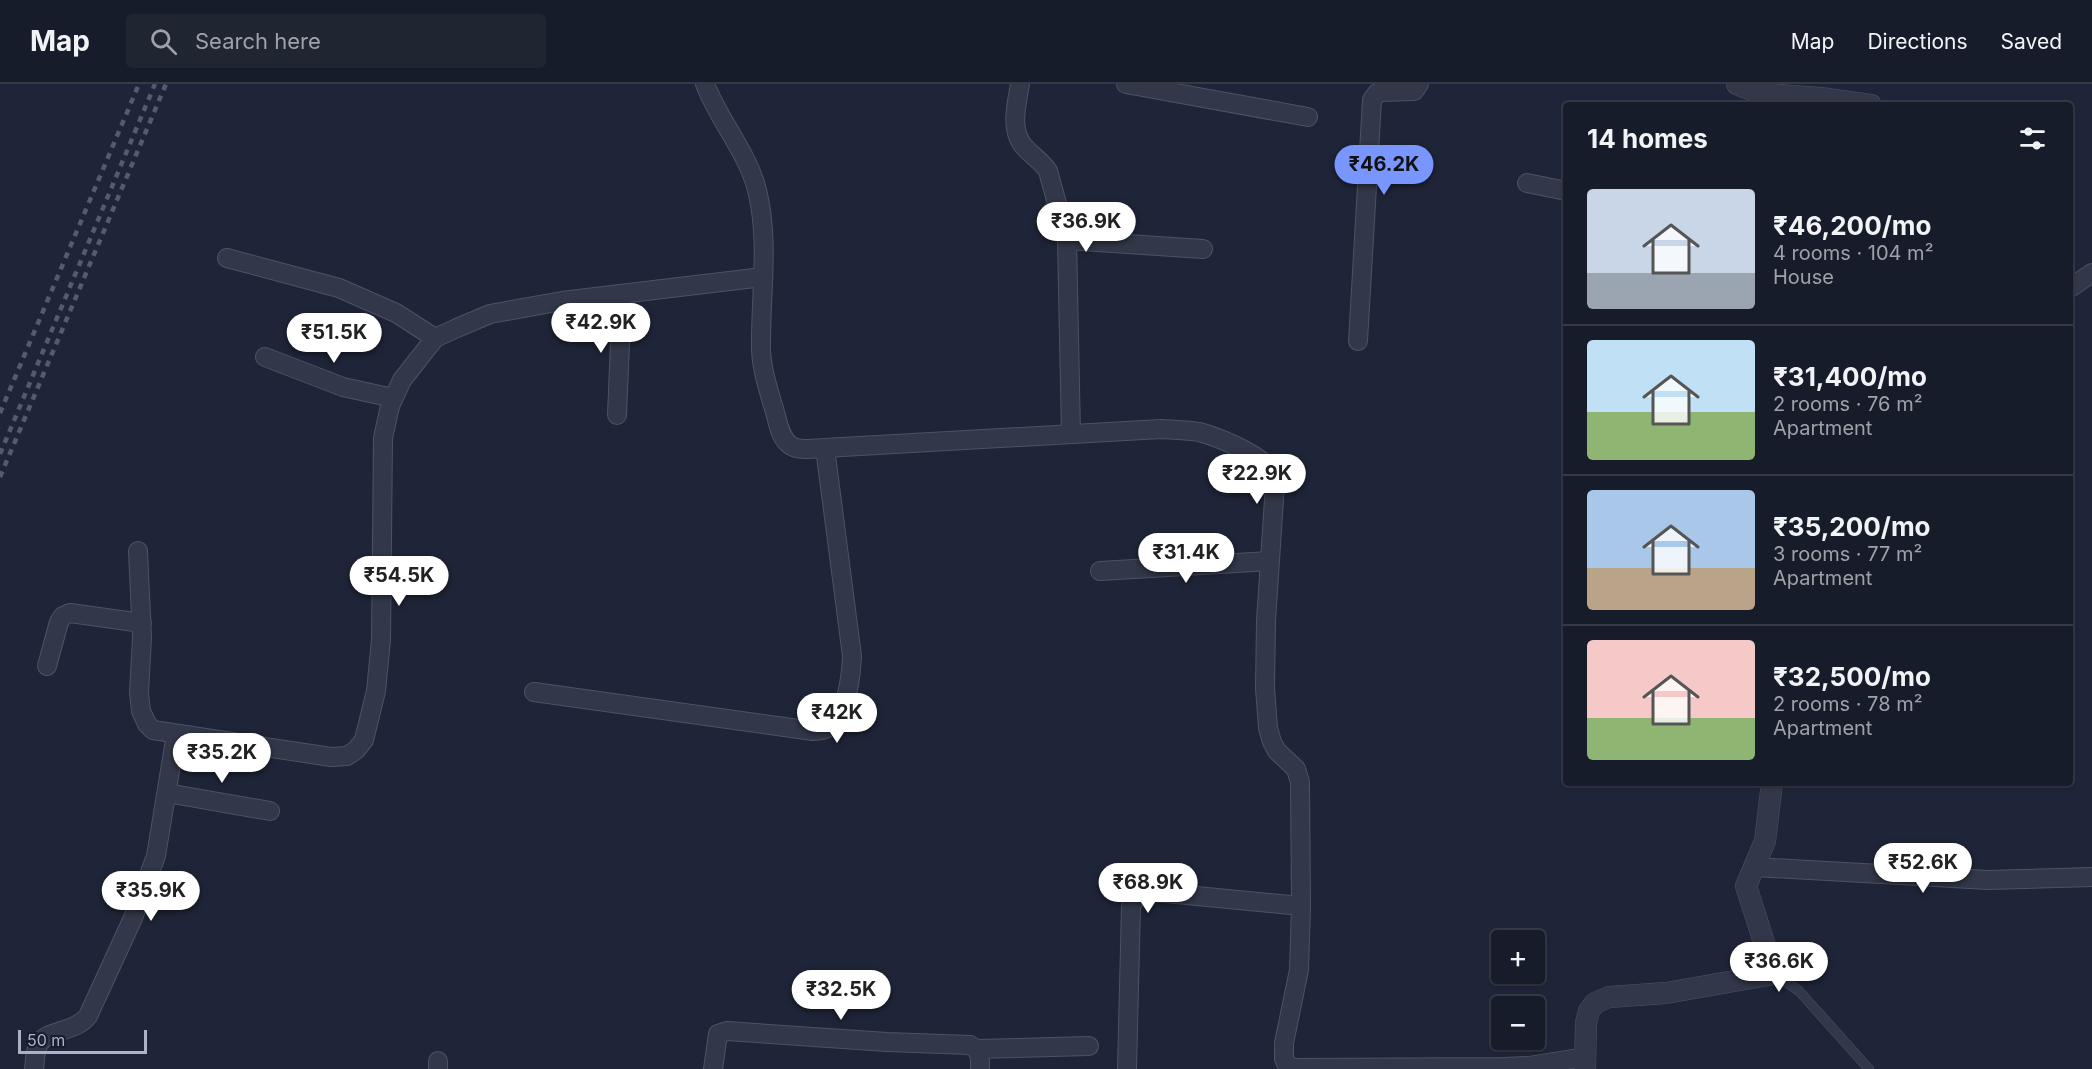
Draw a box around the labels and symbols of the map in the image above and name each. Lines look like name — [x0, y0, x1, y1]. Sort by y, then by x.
pin: ₹46.2K — [1335, 145, 1433, 196]
pin: ₹36.9K — [1037, 202, 1135, 253]
pin: ₹42.9K — [552, 303, 650, 354]
pin: ₹51.5K — [285, 313, 383, 364]
pin: ₹22.9K — [1208, 454, 1306, 505]
pin: ₹31.4K — [1137, 533, 1235, 584]
pin: ₹54.5K — [350, 556, 448, 607]
pin: ₹42K — [801, 693, 873, 744]
pin: ₹35.2K — [173, 733, 271, 784]
pin: ₹52.6K — [1874, 843, 1972, 894]
pin: ₹68.9K — [1099, 863, 1197, 914]
pin: ₹35.9K — [102, 871, 200, 922]
pin: ₹36.6K — [1730, 942, 1828, 993]
pin: ₹32.5K — [792, 970, 890, 1021]
scale bar — [18, 1027, 147, 1054]

